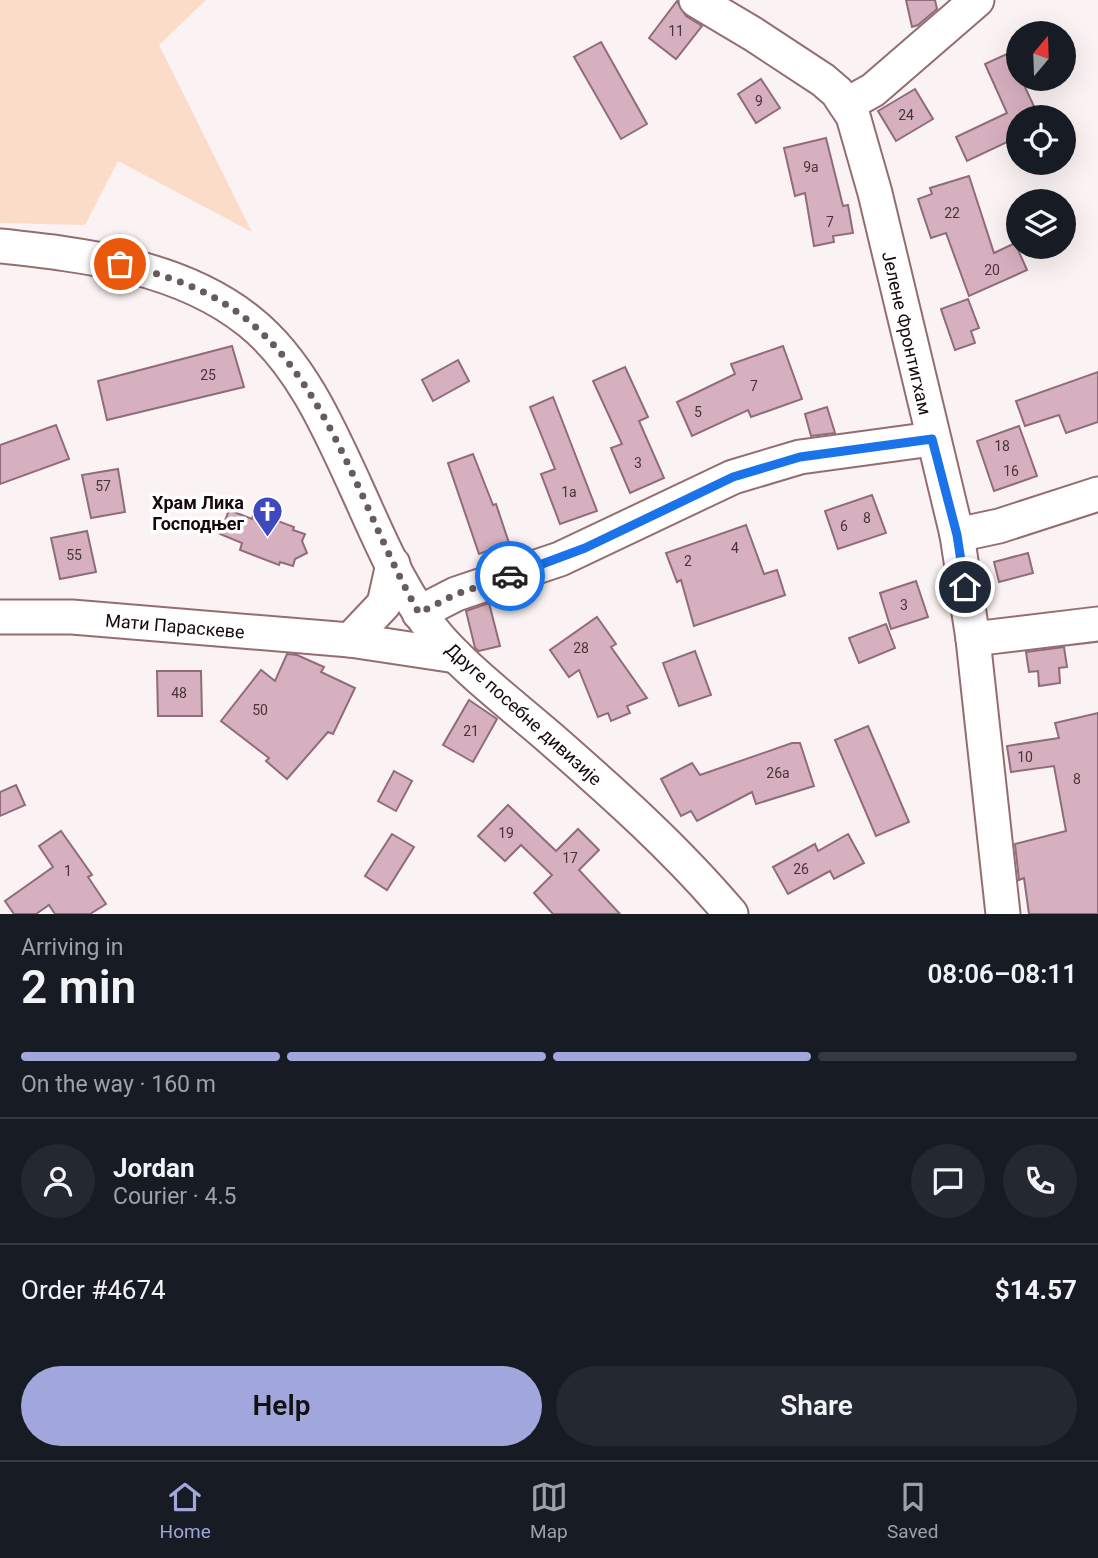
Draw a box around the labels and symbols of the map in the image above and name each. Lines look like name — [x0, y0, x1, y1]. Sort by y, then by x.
north arrow — [1006, 21, 1076, 91]
house number: 11 — [668, 23, 684, 39]
house number: 9 — [755, 93, 763, 109]
house number: 24 — [898, 107, 914, 123]
house number: 9a — [803, 159, 819, 175]
house number: 22 — [944, 205, 960, 221]
house number: 7 — [826, 214, 834, 230]
pin — [90, 234, 150, 294]
street label: Јелене Фронтигхам — [878, 249, 936, 417]
house number: 20 — [984, 262, 1000, 278]
house number: 25 — [200, 367, 216, 383]
house number: 7 — [750, 378, 758, 394]
house number: 5 — [694, 404, 702, 420]
house number: 18 — [994, 438, 1010, 454]
house number: 3 — [634, 455, 642, 471]
house number: 16 — [1003, 463, 1019, 479]
house number: 57 — [95, 478, 111, 494]
house number: 1a — [561, 484, 577, 500]
place label: Храм Лика Господњег — [152, 492, 244, 534]
church icon: Храм Лика Господњег — [250, 495, 284, 539]
house number: 8 — [863, 510, 871, 526]
house number: 6 — [840, 518, 848, 534]
house number: 4 — [731, 540, 739, 556]
courier — [475, 541, 545, 611]
house number: 55 — [66, 547, 82, 563]
house number: 2 — [684, 553, 692, 569]
pin — [935, 557, 995, 617]
house number: 3 — [900, 597, 908, 613]
street label: Мати Параскеве — [104, 609, 246, 643]
street label: Друге посебне дивизије — [442, 638, 606, 790]
house number: 28 — [573, 640, 589, 656]
house number: 48 — [171, 685, 187, 701]
house number: 50 — [252, 702, 268, 718]
house number: 21 — [463, 723, 479, 739]
house number: 10 — [1017, 749, 1033, 765]
house number: 26a — [766, 765, 790, 781]
house number: 8 — [1073, 771, 1081, 787]
house number: 19 — [498, 825, 514, 841]
house number: 17 — [562, 850, 578, 866]
house number: 26 — [793, 861, 809, 877]
house number: 1 — [64, 863, 72, 879]

